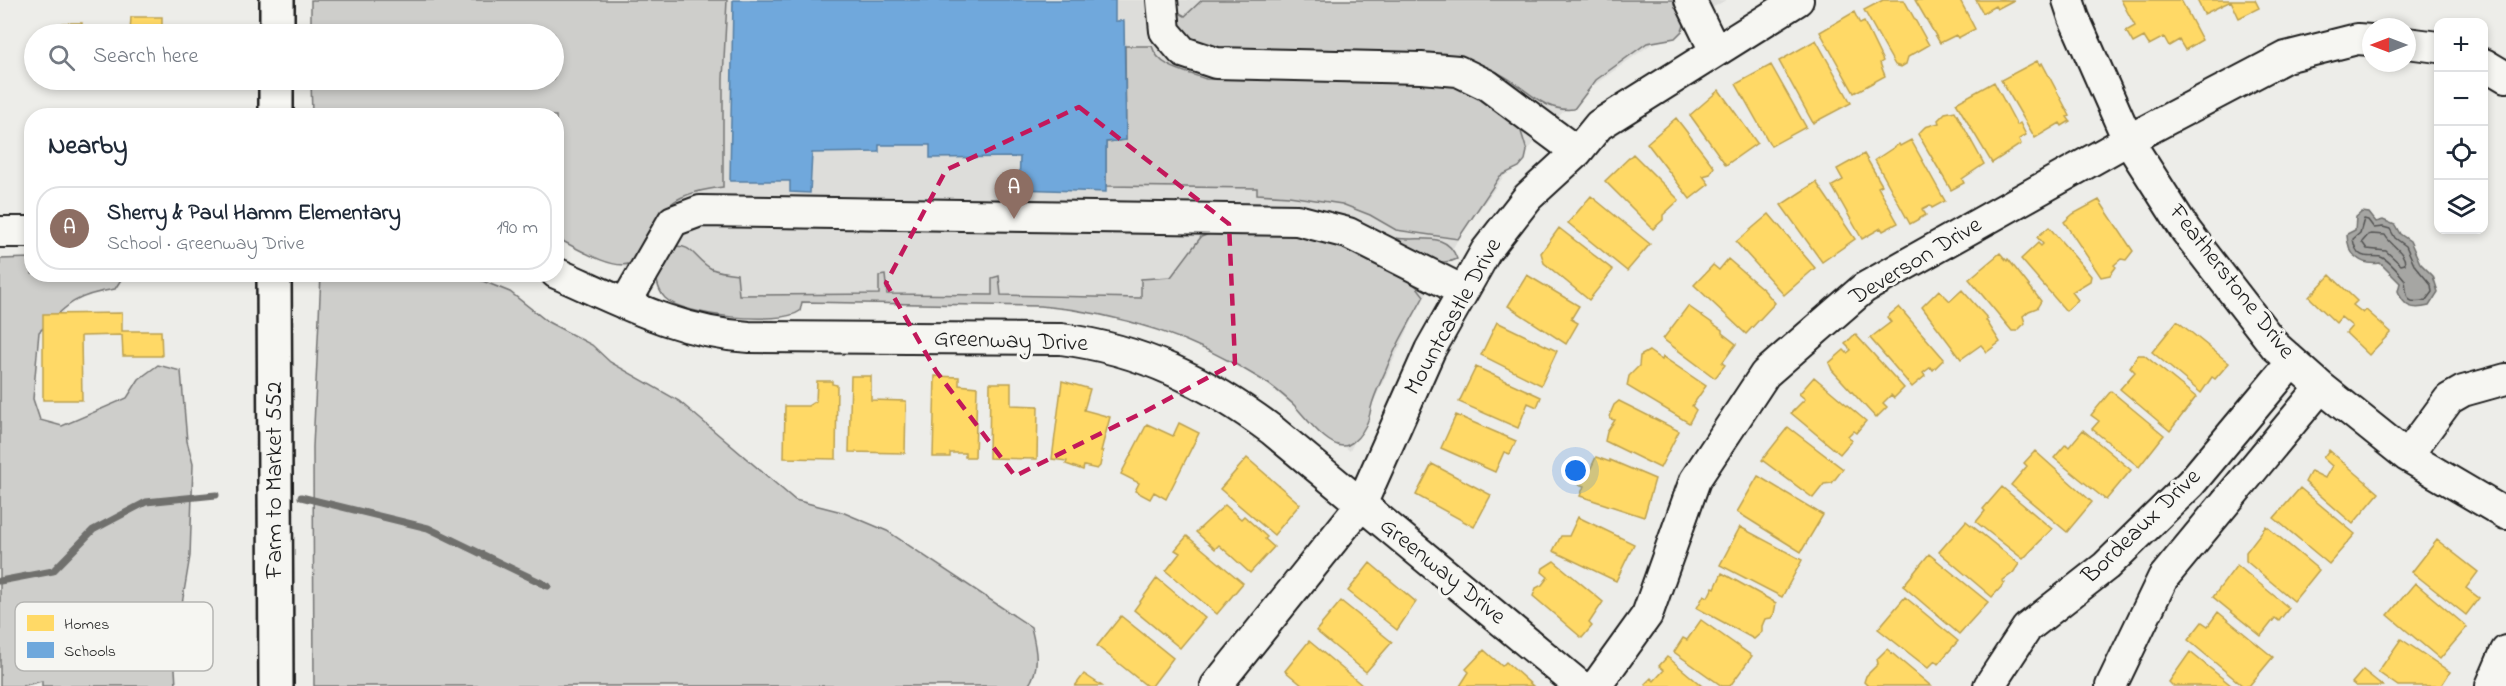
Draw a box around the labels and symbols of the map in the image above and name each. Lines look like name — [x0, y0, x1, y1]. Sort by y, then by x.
north arrow — [2362, 18, 2416, 72]
pin: A — [994, 170, 1034, 219]
street label: Featherstone Drive — [2159, 196, 2303, 367]
street label: Deverson Drive — [1842, 208, 1989, 316]
street label: Mountcastle Drive — [1396, 232, 1512, 402]
street label: Greenway Drive — [933, 322, 1089, 363]
street label: Farm to Market 552 — [258, 382, 293, 579]
your location — [1561, 456, 1590, 485]
street label: Bordeaux Drive — [2074, 461, 2210, 594]
street label: Greenway Drive — [1371, 510, 1513, 635]
legend — [15, 602, 213, 671]
text: Homes — [64, 613, 109, 637]
text: Schools — [64, 640, 116, 664]

